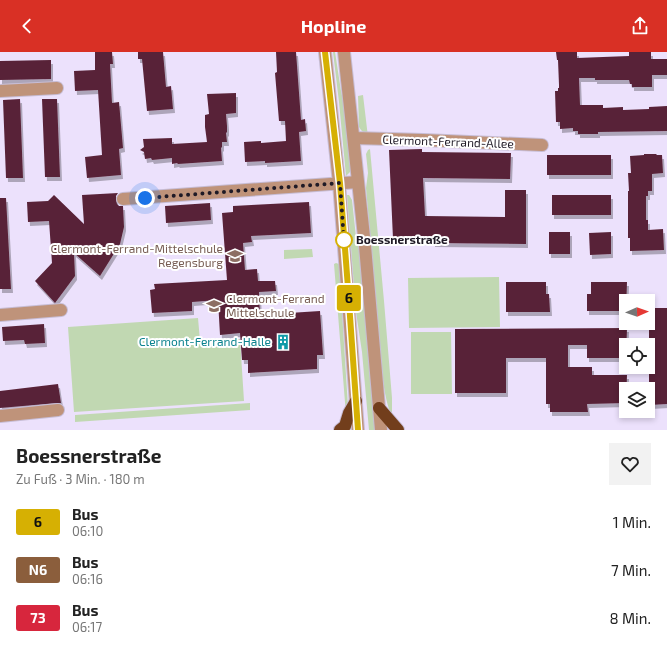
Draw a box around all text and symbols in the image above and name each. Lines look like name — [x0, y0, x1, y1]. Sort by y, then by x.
icon: back — [16, 15, 38, 37]
text: Hopline — [301, 15, 366, 37]
icon: share — [629, 15, 651, 37]
street label: Clermont-Ferrand-Allee — [382, 132, 514, 150]
your location — [135, 188, 155, 208]
marker: Boessnerstraße — [335, 231, 353, 249]
place label: Boessnerstraße — [356, 232, 448, 246]
place label: Clermont-Ferrand-Mittelschule Regensburg — [51, 241, 223, 269]
school or university icon: Clermont-Ferrand-Mittelschule Regensburg — [226, 247, 244, 265]
line badge: 6 — [336, 285, 362, 311]
text: 6 — [345, 289, 353, 306]
place label: Clermont-Ferrand Mittelschule — [226, 291, 325, 319]
north arrow — [619, 294, 655, 330]
map controls — [619, 294, 655, 418]
school or university icon: Clermont-Ferrand Mittelschule — [205, 297, 223, 315]
building icon: Clermont-Ferrand-Halle — [274, 333, 292, 351]
place label: Clermont-Ferrand-Halle — [139, 334, 271, 348]
button: locate — [619, 338, 655, 374]
button: layers — [619, 382, 655, 418]
button: heart — [609, 443, 651, 485]
text: Boessnerstraße — [16, 444, 161, 467]
text: Zu Fuß · 3 Min. · 180 m — [16, 471, 145, 487]
text: Bus — [72, 505, 98, 523]
text: 6 — [34, 513, 42, 530]
text: 1 Min. — [613, 513, 651, 531]
text: 06:10 — [72, 523, 103, 539]
text: Bus — [72, 553, 98, 571]
text: N6 — [29, 561, 47, 578]
text: 7 Min. — [611, 561, 651, 579]
text: 06:16 — [72, 571, 103, 587]
text: Bus — [72, 601, 98, 619]
text: 73 — [30, 609, 46, 626]
text: 8 Min. — [610, 609, 651, 627]
text: 06:17 — [72, 619, 102, 635]

